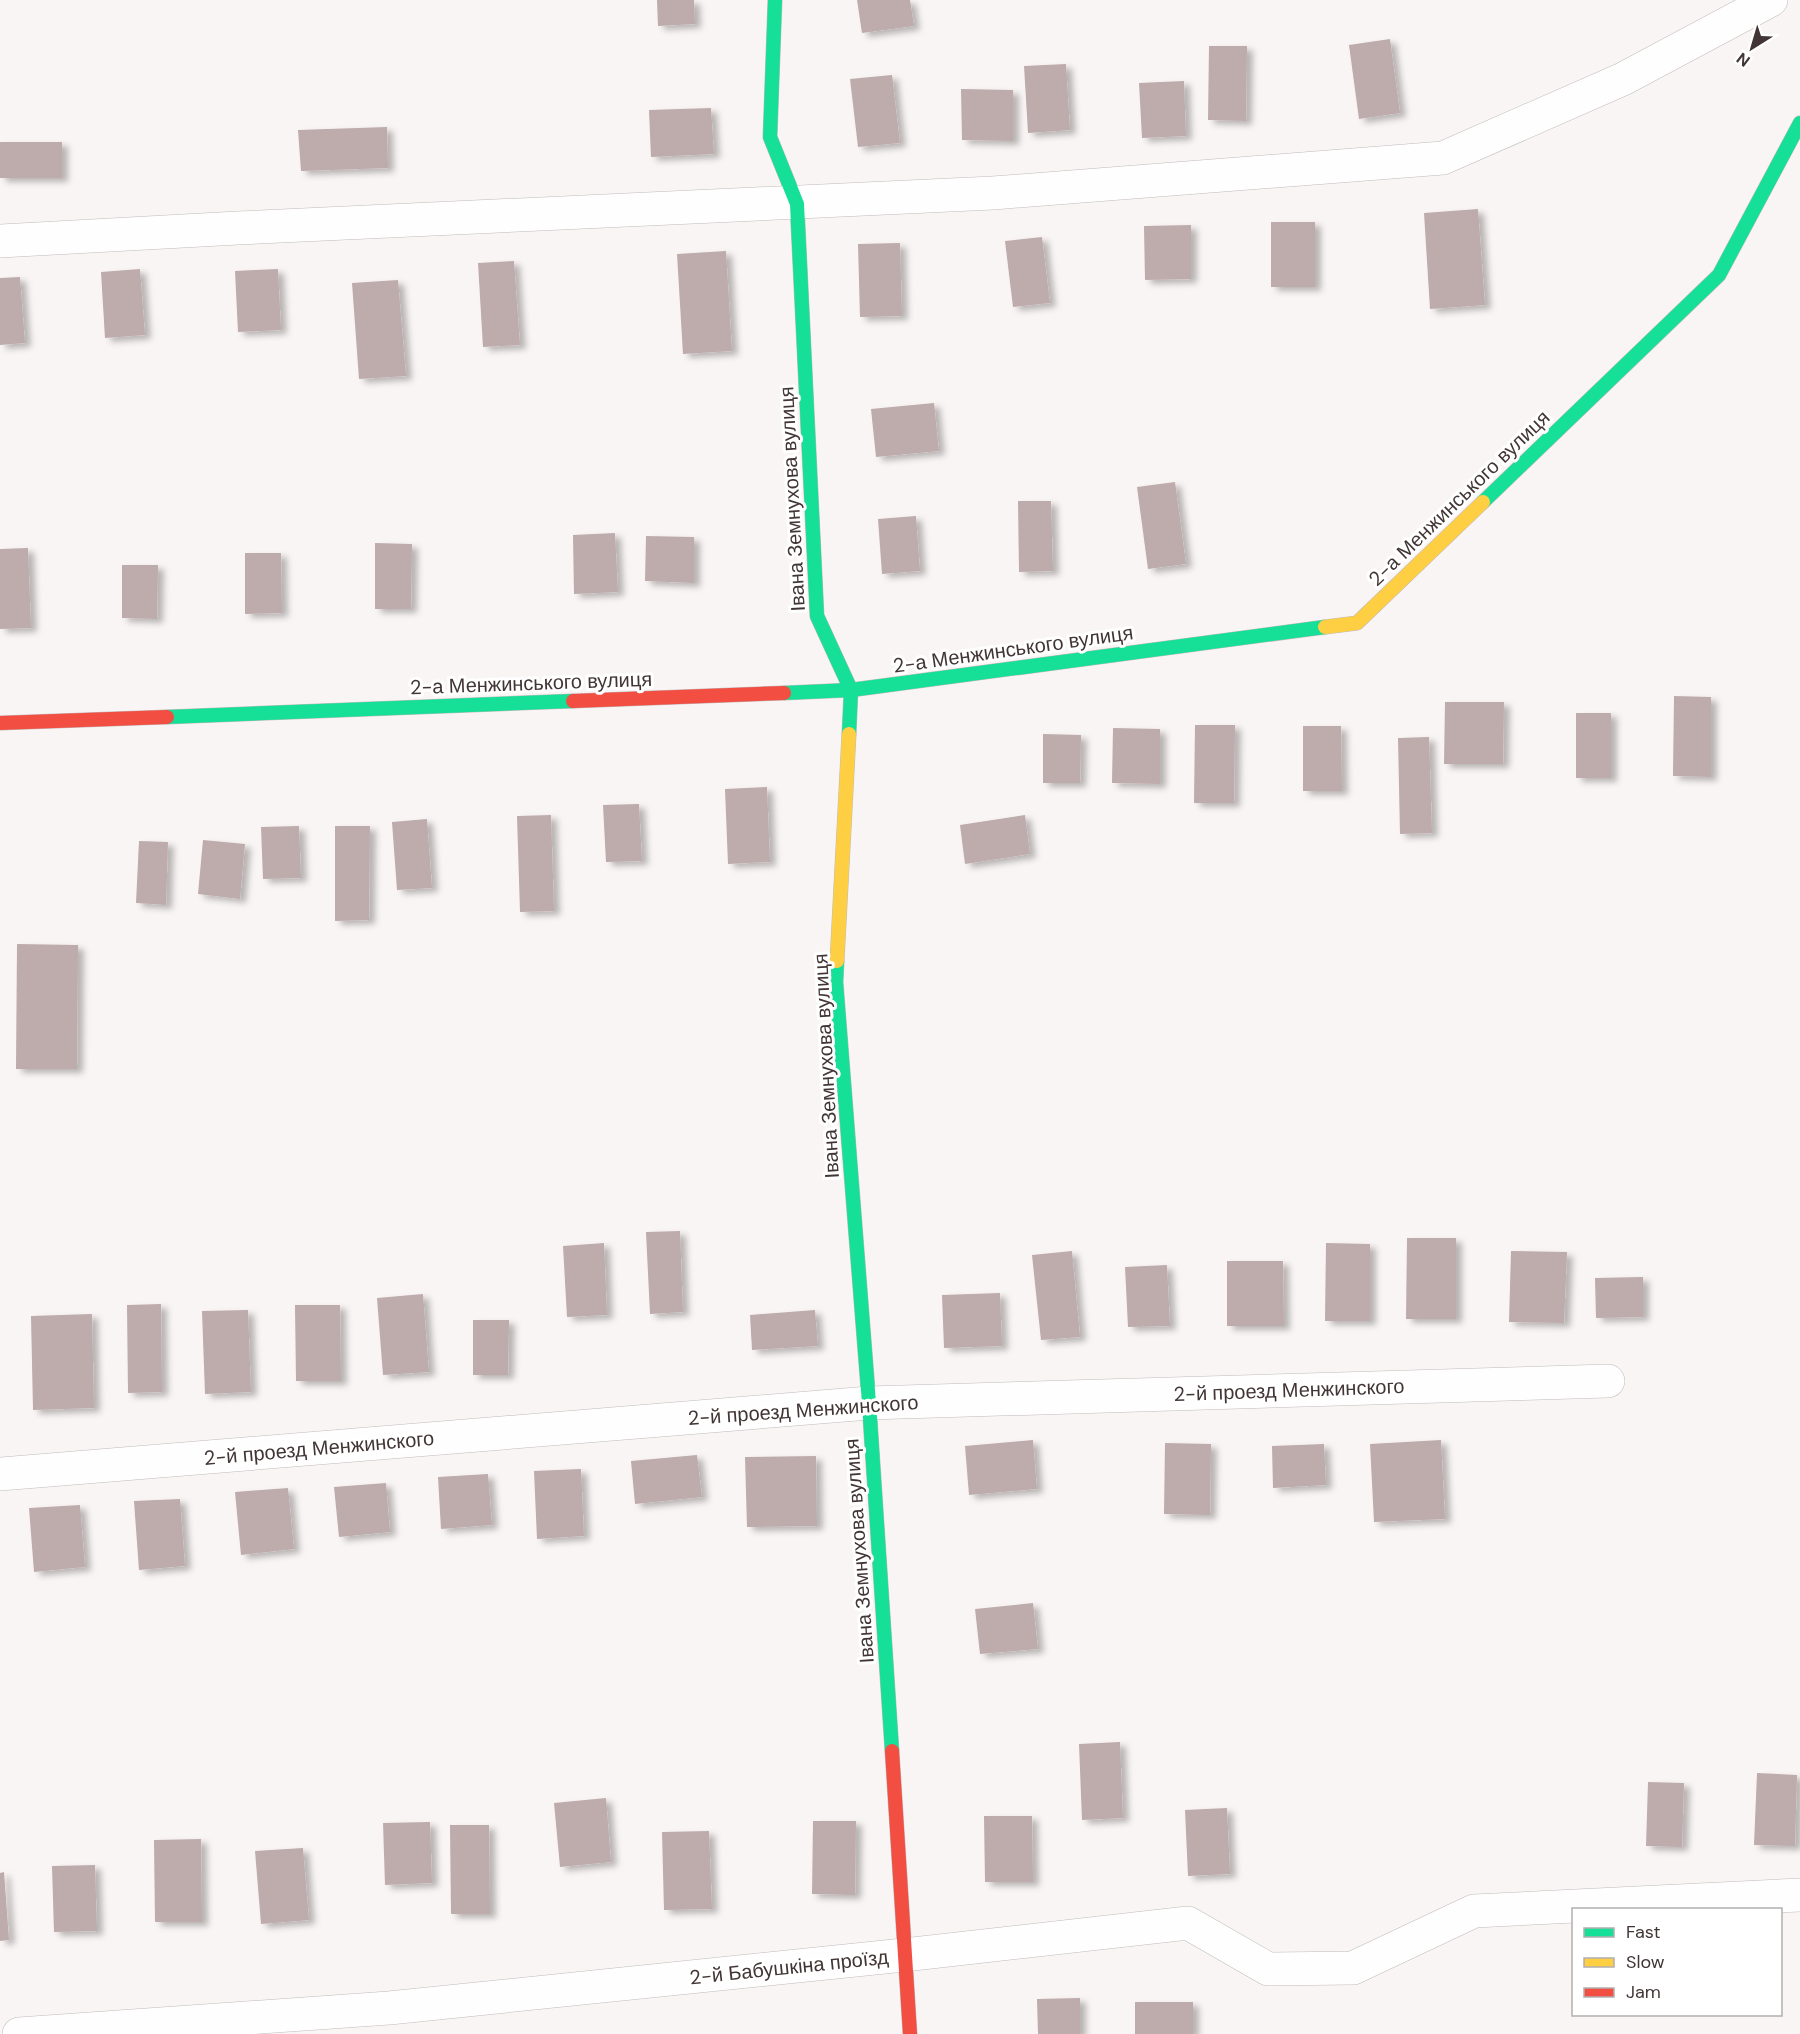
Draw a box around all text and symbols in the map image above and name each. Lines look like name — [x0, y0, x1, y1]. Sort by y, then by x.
north arrow — [1722, 18, 1782, 78]
text: N — [1732, 48, 1754, 71]
street label: Івана Земнухова вулиця — [773, 386, 811, 612]
street label: 2-а Менжинського вулиця — [1363, 405, 1555, 591]
street label: 2-а Менжинського вулиця — [891, 619, 1135, 679]
street label: 2-а Менжинського вулиця — [410, 666, 652, 700]
street label: Івана Земнухова вулиця — [807, 953, 845, 1179]
street label: 2-й проезд Менжинского — [1173, 1373, 1405, 1407]
street label: 2-й проезд Менжинского — [687, 1389, 919, 1431]
street label: 2-й проезд Менжинского — [203, 1425, 435, 1471]
street label: Івана Земнухова вулиця — [838, 1438, 880, 1664]
legend — [1572, 1908, 1782, 2016]
text: Fast — [1626, 1920, 1661, 1944]
street label: 2-й Бабушкіна проїзд — [688, 1944, 890, 1990]
text: Slow — [1626, 1950, 1665, 1974]
text: Jam — [1626, 1980, 1661, 2004]

